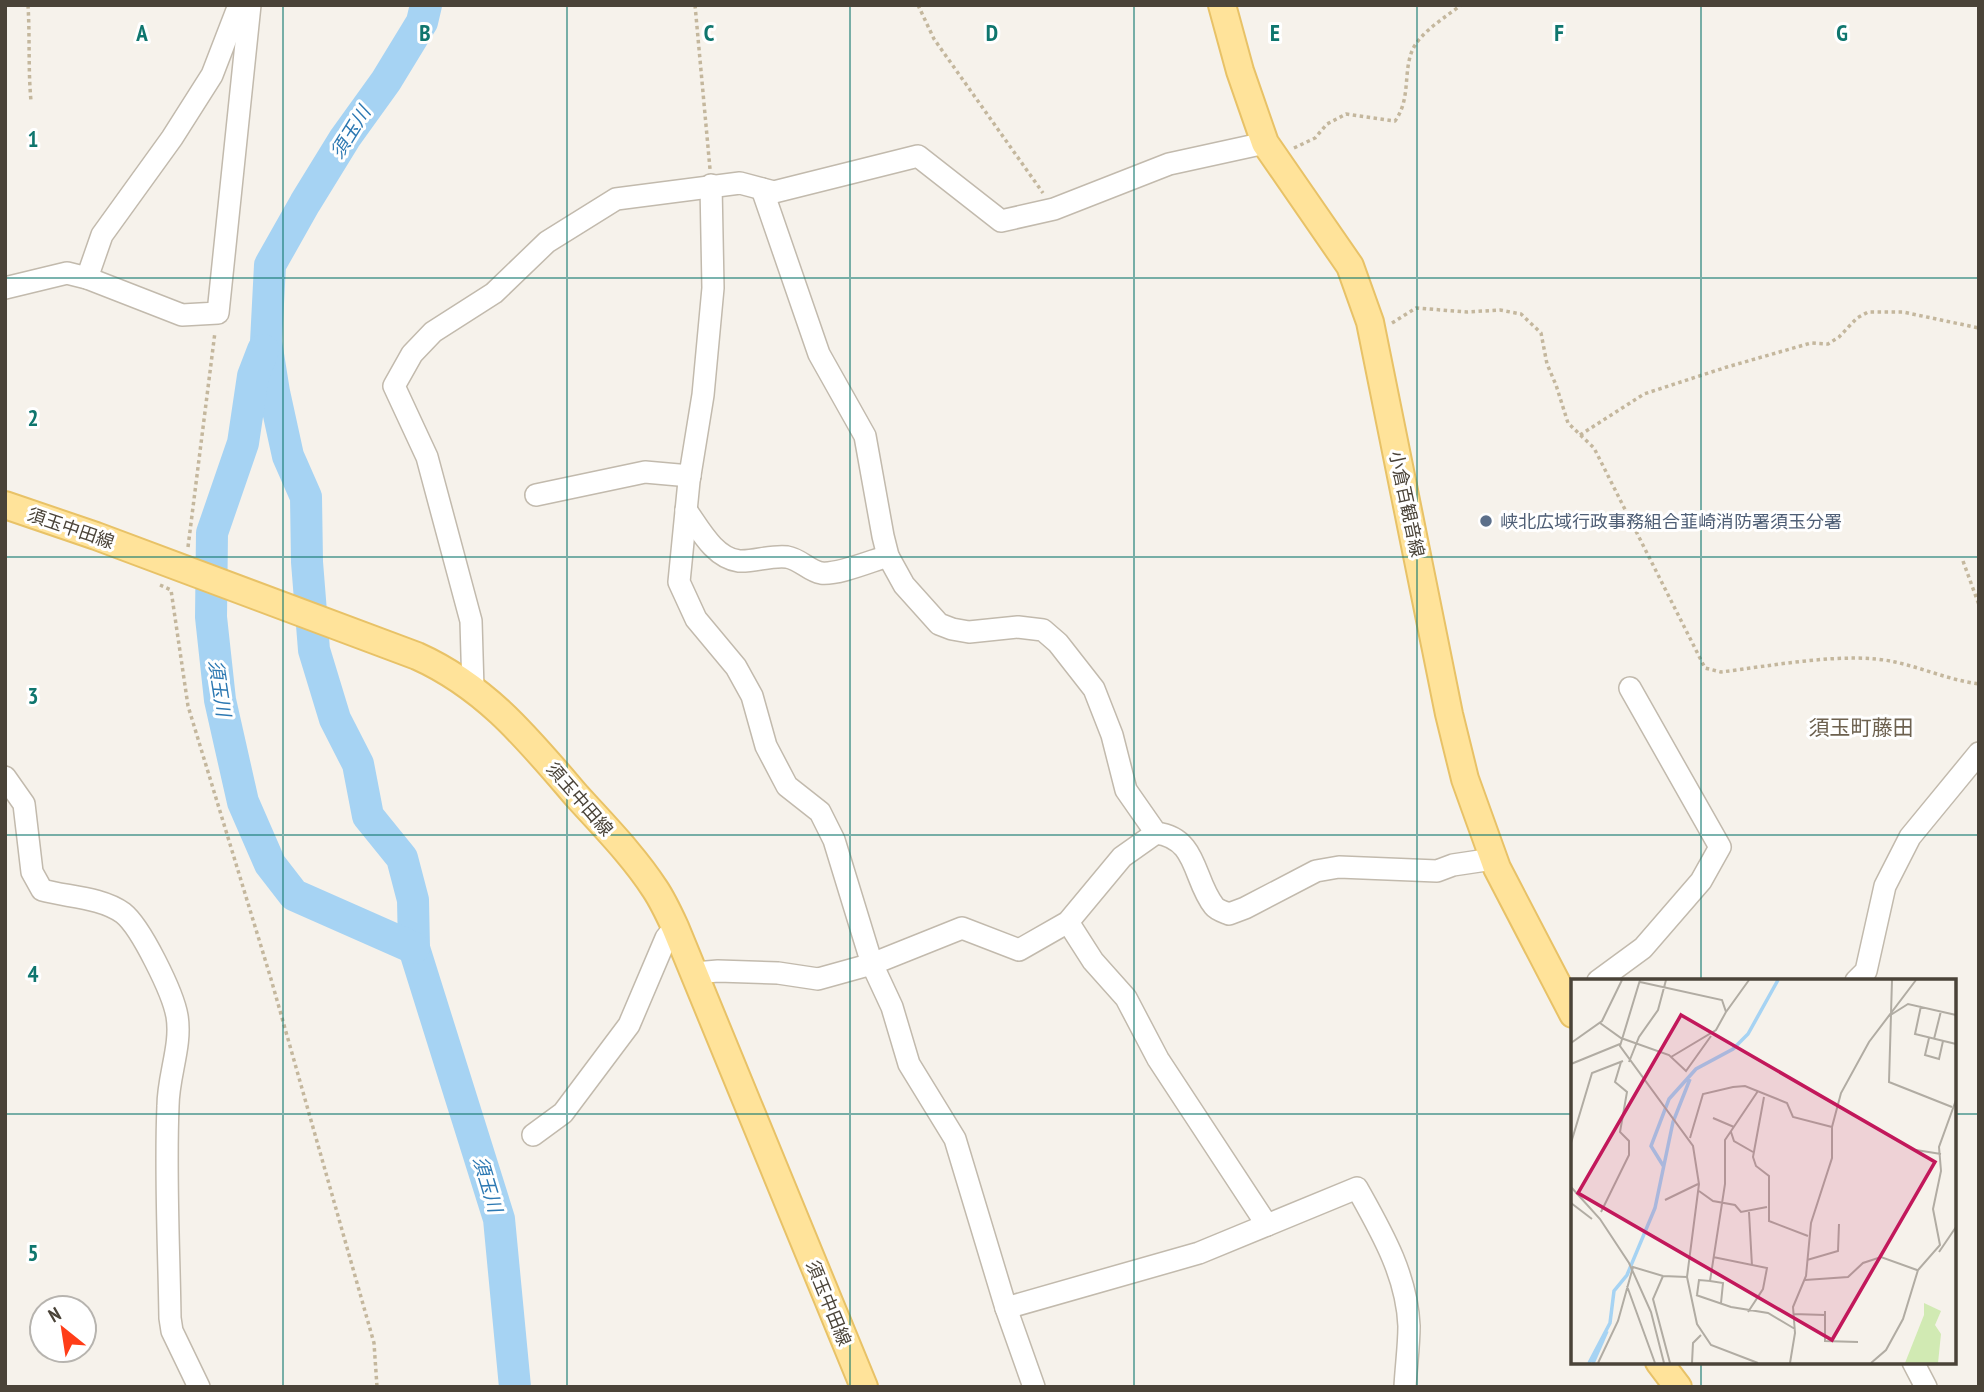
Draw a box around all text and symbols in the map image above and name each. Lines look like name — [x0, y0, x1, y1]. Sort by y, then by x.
text: A — [135, 18, 148, 47]
text: B — [419, 18, 431, 47]
text: C — [704, 18, 715, 47]
text: D — [986, 18, 998, 47]
text: E — [1270, 18, 1280, 47]
text: F — [1554, 18, 1564, 47]
text: G — [1836, 18, 1848, 47]
water label: 須玉川 — [325, 100, 376, 163]
text: 1 — [28, 124, 39, 153]
text: 2 — [28, 403, 39, 432]
street label: 小倉百観音線 — [1385, 449, 1429, 559]
street label: 須玉中田線 — [25, 502, 117, 554]
place label: 峡北広域行政事務組合韮崎消防署須玉分署 — [1500, 510, 1842, 533]
marker: 峡北広域行政事務組合韮崎消防署須玉分署 — [1478, 513, 1494, 529]
water label: 須玉川 — [204, 658, 237, 720]
text: 3 — [28, 681, 39, 710]
district label: 須玉町藤田 — [1809, 714, 1914, 741]
street label: 須玉中田線 — [542, 757, 618, 841]
text: 4 — [28, 959, 39, 988]
inset map — [1571, 979, 1956, 1364]
water label: 須玉川 — [468, 1153, 508, 1217]
text: 5 — [28, 1238, 39, 1267]
street label: 須玉中田線 — [801, 1257, 857, 1349]
north arrow — [28, 1294, 98, 1364]
text: N — [44, 1301, 65, 1327]

